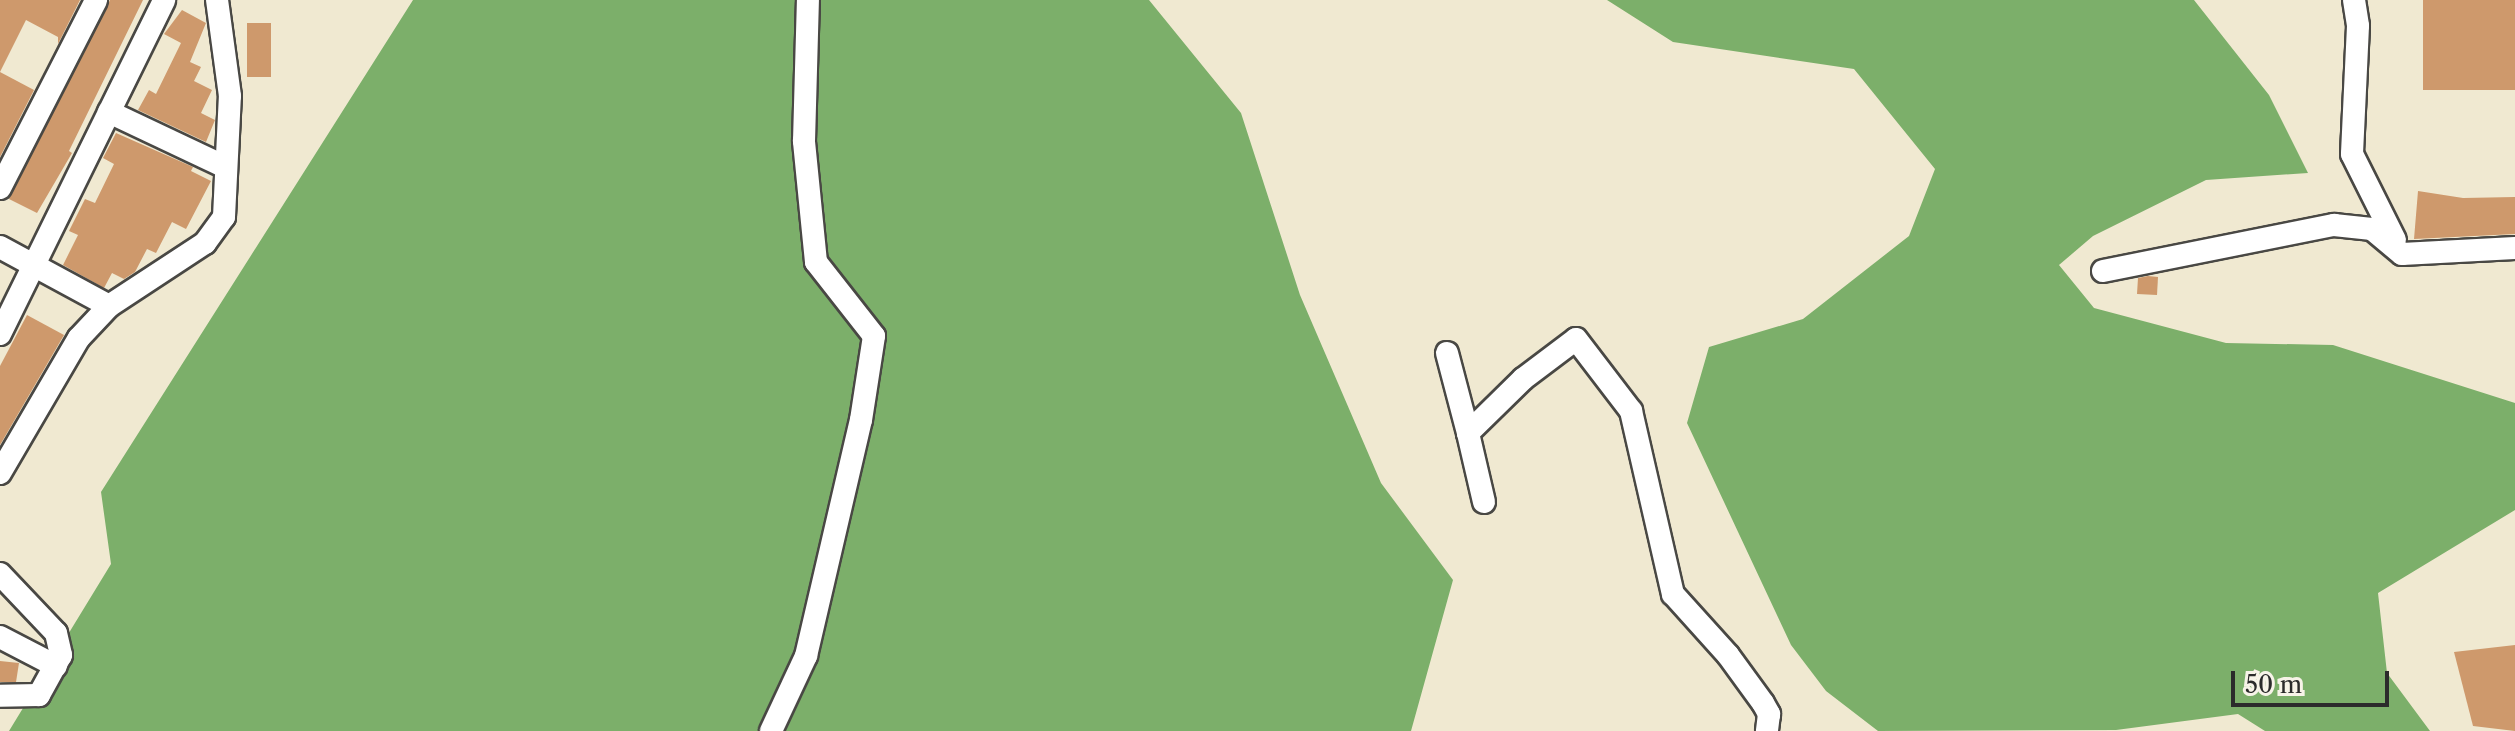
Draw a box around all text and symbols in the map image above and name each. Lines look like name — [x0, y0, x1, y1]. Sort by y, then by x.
scale bar — [2235, 655, 2393, 705]
text: 50 m — [2245, 670, 2302, 699]

